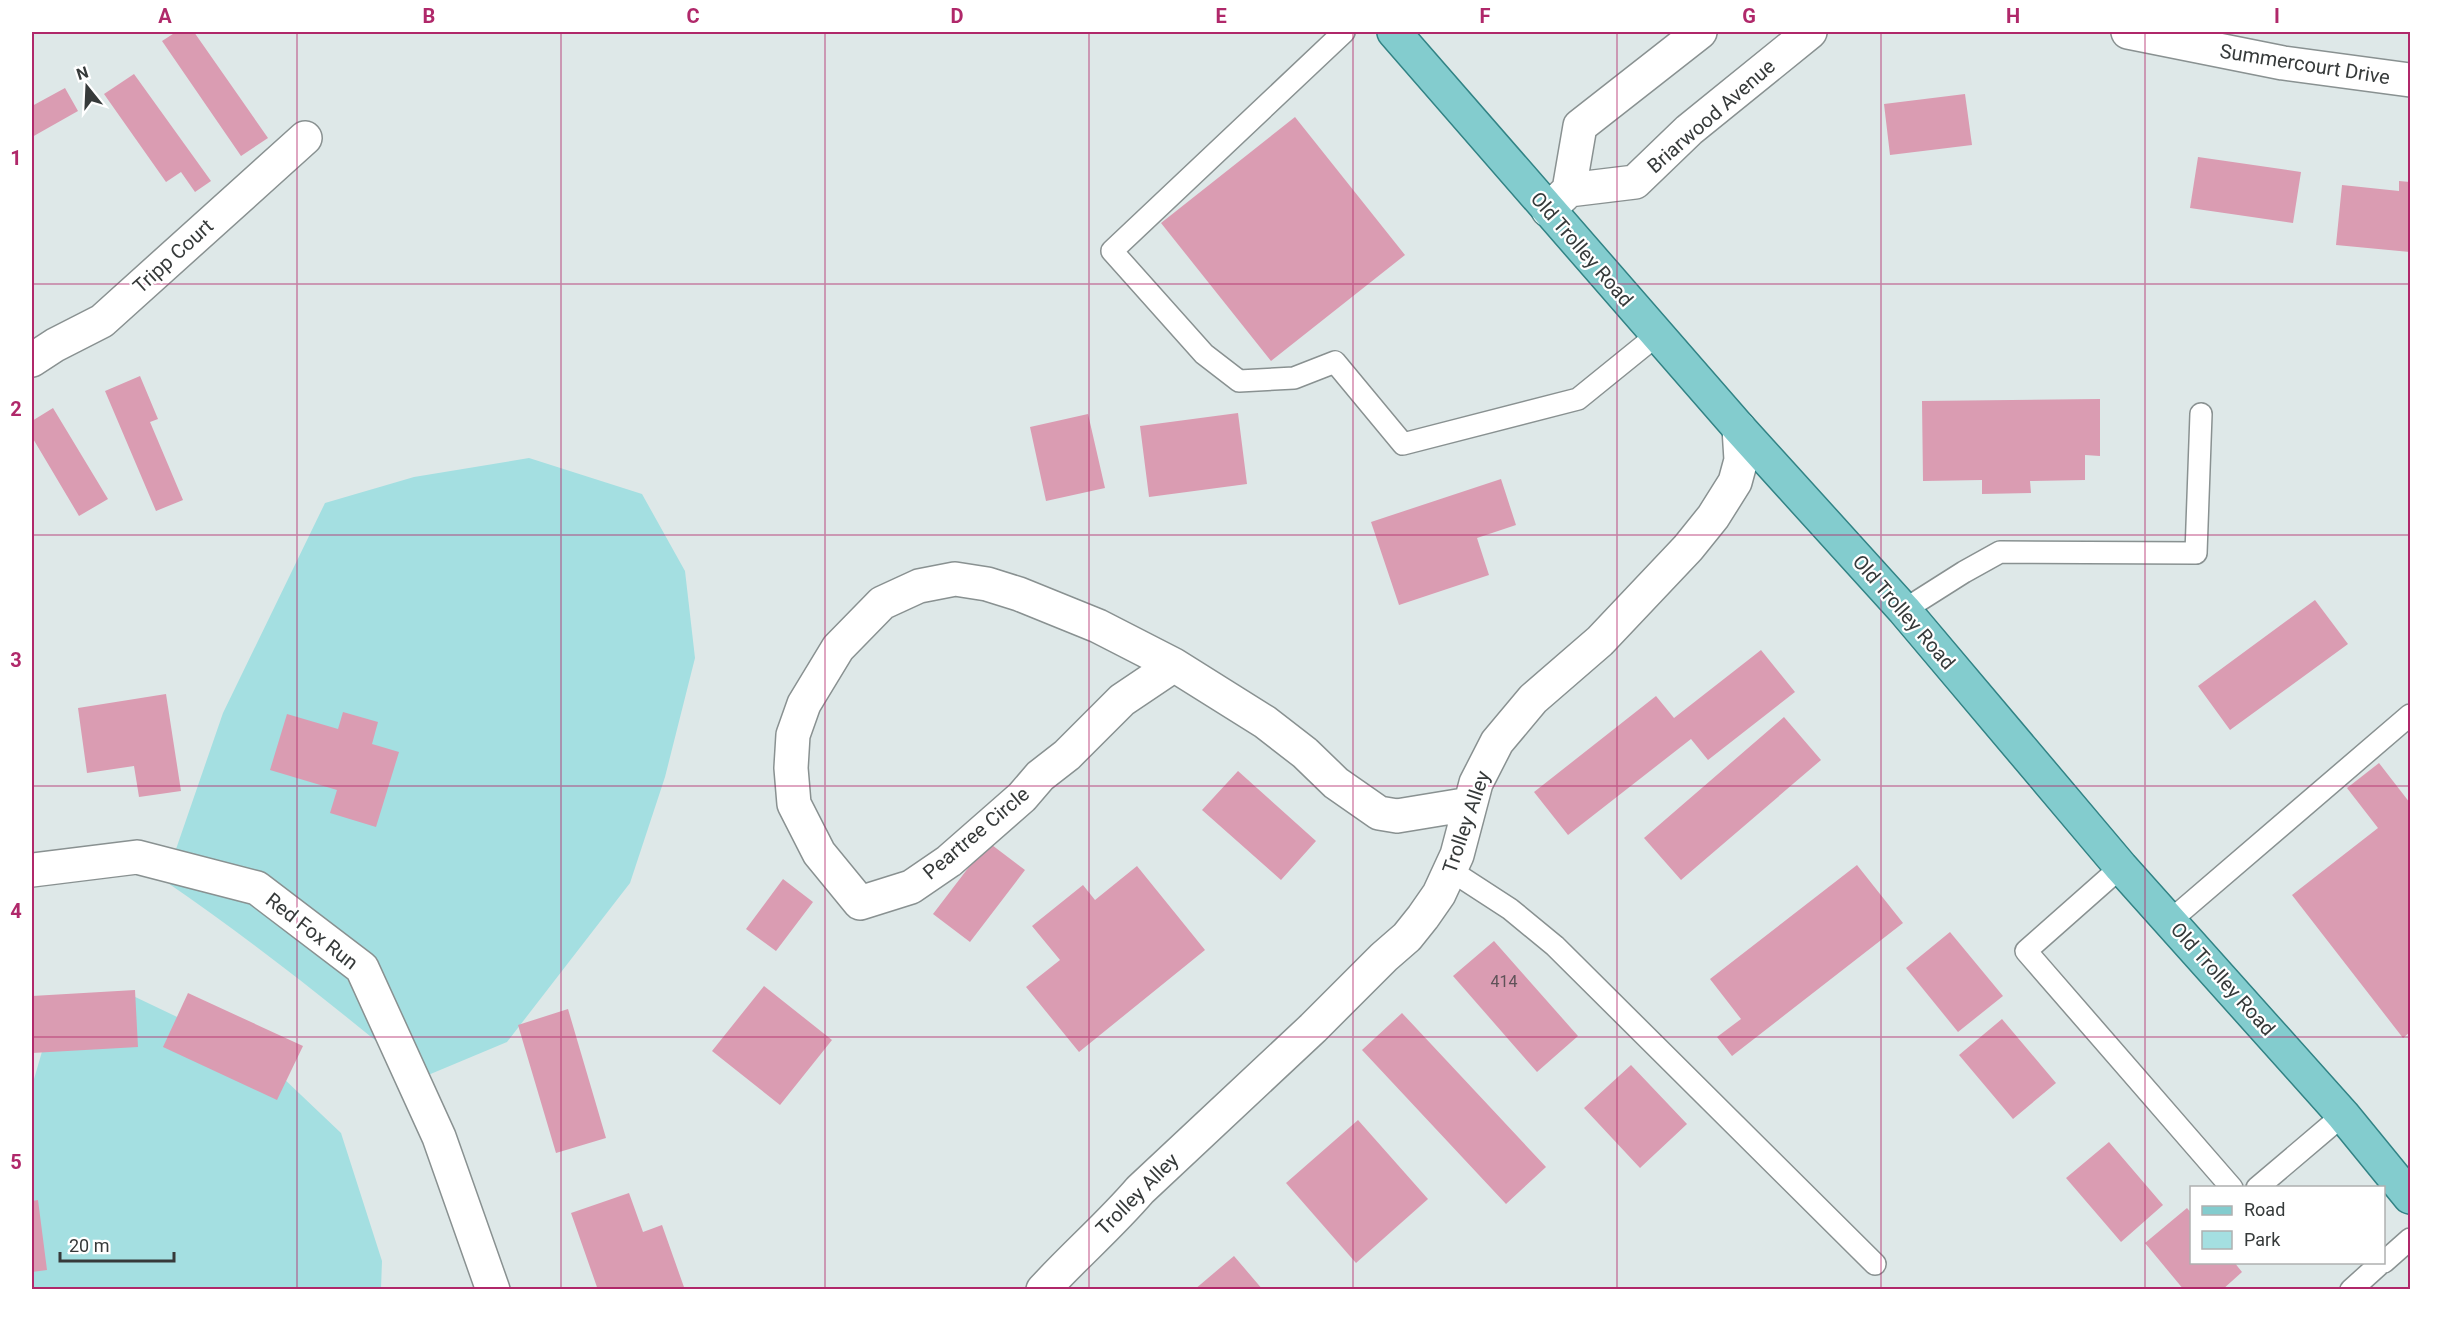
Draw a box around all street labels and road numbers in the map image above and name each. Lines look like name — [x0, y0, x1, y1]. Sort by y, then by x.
street label: Summercourt Drive — [2218, 39, 2392, 89]
street label: Briarwood Avenue — [1642, 54, 1780, 178]
street label: Old Trolley Road — [1526, 187, 1638, 311]
street label: Tripp Court — [128, 214, 218, 298]
street label: Old Trolley Road — [1848, 550, 1960, 674]
street label: Trolley Alley — [1437, 767, 1495, 876]
street label: Peartree Circle — [918, 782, 1034, 884]
street label: Red Fox Run — [261, 888, 363, 974]
street label: Old Trolley Road — [2166, 917, 2280, 1041]
street label: Trolley Alley — [1091, 1147, 1184, 1240]

